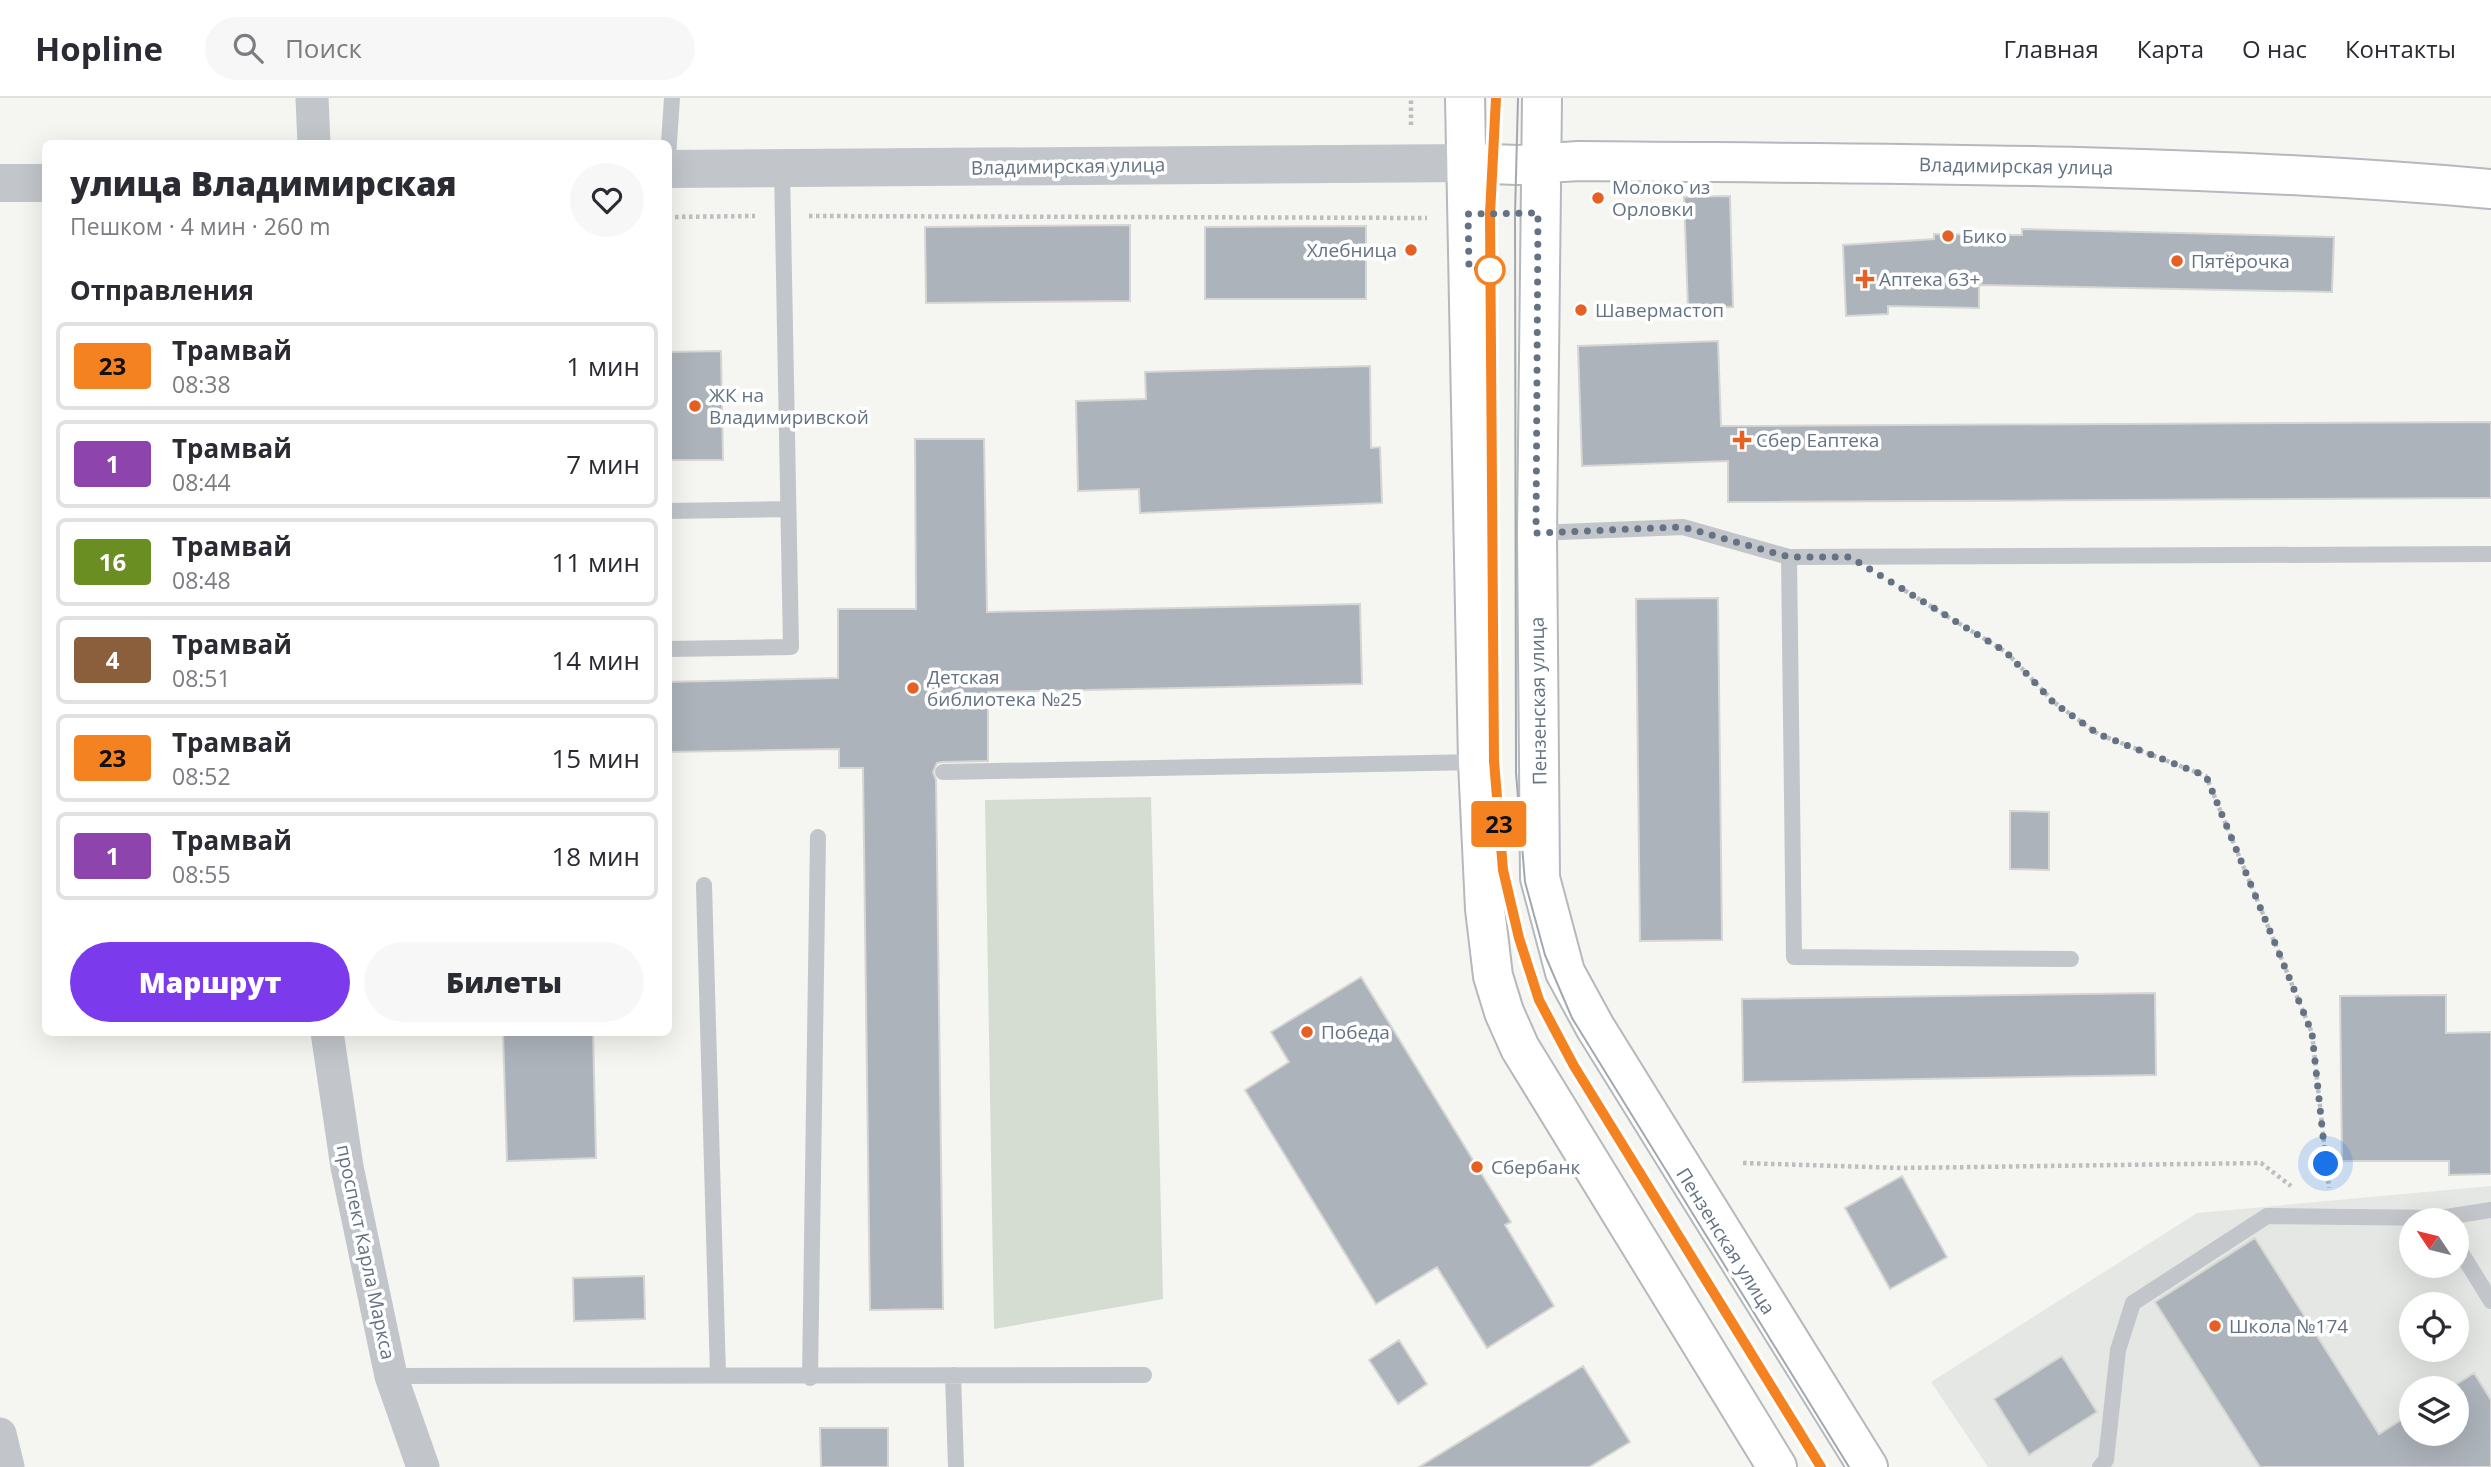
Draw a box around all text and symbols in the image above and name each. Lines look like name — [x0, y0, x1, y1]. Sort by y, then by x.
search box — [205, 17, 695, 80]
text: Hopline — [35, 26, 163, 71]
icon: search — [229, 29, 267, 67]
text: Поиск — [285, 30, 362, 66]
text: Главная — [2004, 32, 2099, 65]
text: Карта — [2137, 32, 2204, 65]
text: О нас — [2242, 32, 2307, 65]
text: Контакты — [2345, 32, 2456, 65]
street label: Владимирская улица — [971, 151, 1165, 181]
street label: Владимирская улица — [1919, 151, 2113, 181]
text: улица Владимирская — [70, 161, 457, 206]
button: heart — [570, 163, 644, 237]
place label: Молоко из Орловки — [1612, 174, 1710, 222]
marker: Молоко из Орловки — [1590, 190, 1606, 206]
text: Пешком · 4 мин · 260 m — [70, 210, 331, 242]
place label: Бико — [1962, 223, 2007, 249]
marker: Бико — [1940, 228, 1956, 244]
place label: Хлебница — [1307, 237, 1397, 263]
marker: Хлебница — [1403, 242, 1419, 258]
place label: Пятёрочка — [2191, 248, 2290, 274]
marker: Пятёрочка — [2169, 253, 2185, 269]
unlabelled marker — [1475, 255, 1505, 285]
place label: Аптека 63+ — [1879, 266, 1980, 292]
marker: Аптека 63+ — [1857, 271, 1873, 287]
text: Отправления — [70, 272, 254, 308]
place label: Шавермастоп — [1595, 297, 1724, 323]
marker: Шавермастоп — [1573, 302, 1589, 318]
text: Трамвай — [172, 332, 292, 368]
text: 1 мин — [566, 348, 640, 384]
text: 23 — [99, 349, 126, 382]
text: 08:38 — [172, 368, 231, 400]
place label: ЖК на Владимиривской — [709, 382, 869, 430]
marker: ЖК на Владимиривской — [687, 398, 703, 414]
place label: Сбер Еаптека — [1756, 427, 1879, 453]
text: Трамвай — [172, 430, 292, 466]
marker: Сбер Еаптека — [1734, 432, 1750, 448]
text: 7 мин — [566, 446, 640, 482]
text: 1 — [106, 447, 119, 480]
text: 08:44 — [172, 466, 231, 498]
text: Трамвай — [172, 528, 292, 564]
text: 11 мин — [551, 544, 640, 580]
text: 16 — [99, 545, 126, 578]
text: 08:48 — [172, 564, 231, 596]
street label: Пензенская улица — [1524, 617, 1552, 785]
text: Трамвай — [172, 626, 292, 662]
text: 14 мин — [551, 642, 640, 678]
text: 4 — [106, 643, 119, 676]
text: 08:51 — [172, 662, 231, 694]
place label: Детская библиотека №25 — [927, 664, 1082, 712]
marker: Детская библиотека №25 — [905, 680, 921, 696]
text: Трамвай — [172, 724, 292, 760]
text: 15 мин — [551, 740, 640, 776]
text: 23 — [99, 741, 126, 774]
text: 08:52 — [172, 760, 231, 792]
line badge: 23 — [1468, 801, 1530, 847]
text: 23 — [1485, 807, 1513, 840]
text: Трамвай — [172, 822, 292, 858]
text: 18 мин — [551, 838, 640, 874]
text: 1 — [106, 839, 119, 872]
text: 08:55 — [172, 858, 231, 890]
button: Маршрут — [70, 942, 350, 1022]
button: Билеты — [364, 942, 644, 1022]
place label: Победа — [1321, 1019, 1390, 1045]
marker: Победа — [1299, 1024, 1315, 1040]
street label: проспект Карла Маркса — [331, 1142, 401, 1362]
your location — [2308, 1146, 2343, 1181]
place label: Сбербанк — [1491, 1154, 1580, 1180]
marker: Сбербанк — [1469, 1159, 1485, 1175]
street label: Пензенская улица — [1670, 1163, 1782, 1319]
north arrow — [2399, 1208, 2469, 1278]
map controls — [2399, 1208, 2469, 1446]
button: locate — [2399, 1292, 2469, 1362]
place label: Школа №174 — [2229, 1313, 2348, 1339]
marker: Школа №174 — [2207, 1318, 2223, 1334]
button: layers — [2399, 1376, 2469, 1446]

